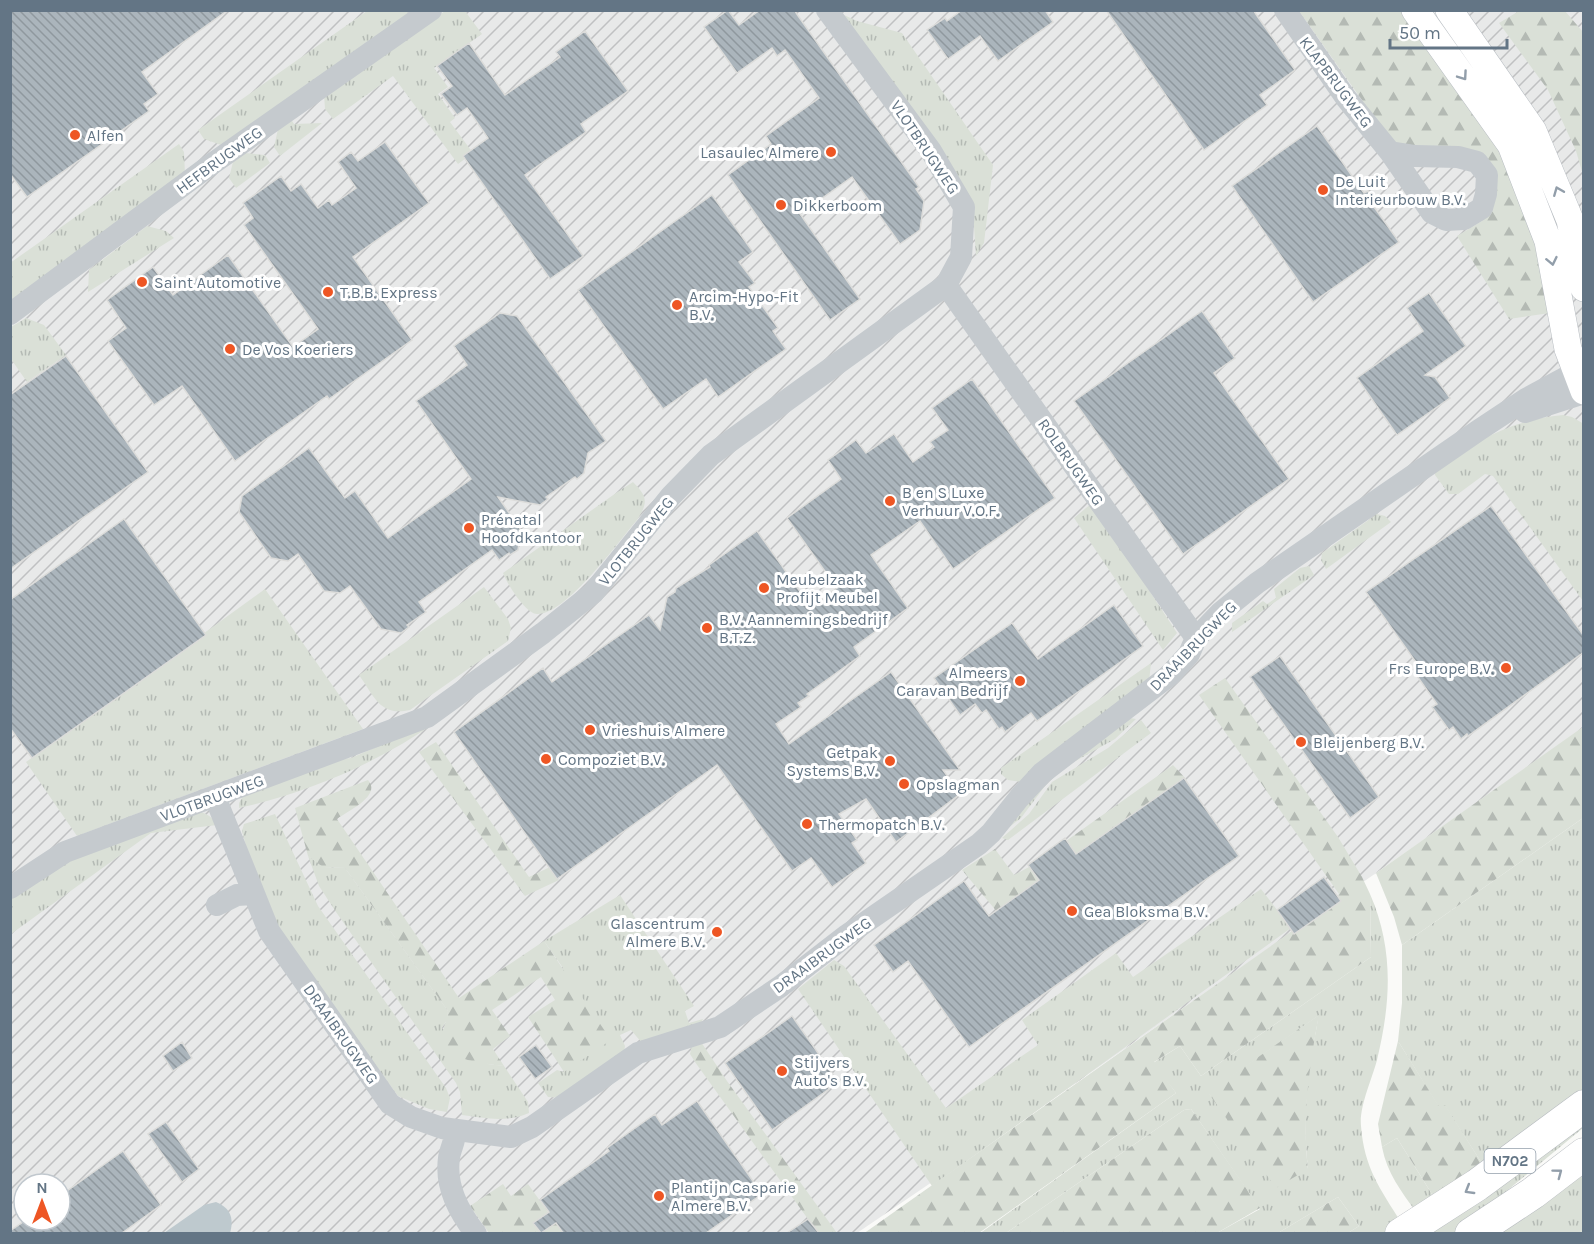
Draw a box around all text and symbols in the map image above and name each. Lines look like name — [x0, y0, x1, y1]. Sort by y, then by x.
scale bar — [1390, 12, 1507, 50]
text: 50 m — [1399, 22, 1441, 44]
street label: KLAPBRUGWEG — [1296, 33, 1376, 131]
one-way arrow — [1456, 69, 1467, 80]
street label: VLOTBRUGWEG — [887, 97, 963, 197]
street label: HEFBRUGWEG — [172, 122, 266, 198]
place label: Alfen — [87, 126, 124, 145]
marker: Alfen — [68, 128, 82, 142]
place label: Lasaulec Almere — [700, 143, 819, 162]
marker: Lasaulec Almere — [824, 145, 838, 159]
place label: De Luit Interieurbouw B.V. — [1335, 172, 1466, 209]
marker: De Luit Interieurbouw B.V. — [1316, 183, 1330, 197]
one-way arrow — [1553, 187, 1565, 198]
place label: Dikkerboom — [793, 196, 882, 215]
marker: Dikkerboom — [774, 198, 788, 212]
one-way arrow — [1545, 255, 1558, 265]
place label: Saint Automotive — [154, 273, 281, 292]
marker: Saint Automotive — [135, 275, 149, 289]
place label: T.B.B. Express — [340, 283, 438, 302]
marker: T.B.B. Express — [321, 285, 335, 299]
place label: Arcim-Hypo-Fit B.V. — [689, 287, 799, 324]
marker: Arcim-Hypo-Fit B.V. — [670, 298, 684, 312]
place label: De Vos Koeriers — [242, 340, 354, 359]
marker: De Vos Koeriers — [223, 342, 237, 356]
street label: ROLBRUGWEG — [1034, 415, 1108, 509]
place label: B en S Luxe Verhuur V.O.F. — [902, 483, 1000, 520]
street label: VLOTBRUGWEG — [594, 493, 678, 589]
marker: B en S Luxe Verhuur V.O.F. — [883, 494, 897, 508]
place label: Prénatal Hoofdkantoor — [481, 510, 581, 547]
marker: Prénatal Hoofdkantoor — [462, 521, 476, 535]
place label: Meubelzaak Profijt Meubel — [776, 570, 878, 607]
marker: Meubelzaak Profijt Meubel — [757, 581, 771, 595]
street label: DRAAIBRUGWEG — [1145, 597, 1241, 695]
place label: B.V. Aannemingsbedrijf B.T.Z. — [719, 610, 888, 647]
marker: B.V. Aannemingsbedrijf B.T.Z. — [700, 621, 714, 635]
place label: Frs Europe B.V. — [1388, 659, 1494, 678]
marker: Frs Europe B.V. — [1499, 661, 1513, 675]
place label: Almeers Caravan Bedrijf — [896, 663, 1009, 700]
marker: Almeers Caravan Bedrijf — [1013, 674, 1027, 688]
place label: Vrieshuis Almere — [602, 721, 725, 740]
marker: Vrieshuis Almere — [583, 723, 597, 737]
place label: Bleijenberg B.V. — [1313, 733, 1424, 752]
marker: Bleijenberg B.V. — [1294, 735, 1308, 749]
place label: Getpak Systems B.V. — [786, 743, 878, 780]
place label: Compoziet B.V. — [558, 750, 665, 769]
marker: Compoziet B.V. — [539, 752, 553, 766]
marker: Getpak Systems B.V. — [883, 754, 897, 768]
street label: VLOTBRUGWEG — [158, 770, 266, 826]
place label: Opslagman — [916, 775, 1000, 794]
marker: Opslagman — [897, 777, 911, 791]
place label: Thermopatch B.V. — [819, 815, 945, 834]
marker: Thermopatch B.V. — [800, 817, 814, 831]
place label: Gea Bloksma B.V. — [1084, 902, 1208, 921]
marker: Gea Bloksma B.V. — [1065, 904, 1079, 918]
street label: DRAAIBRUGWEG — [769, 913, 875, 997]
place label: Glascentrum Almere B.V. — [610, 914, 705, 951]
marker: Glascentrum Almere B.V. — [710, 925, 724, 939]
street label: DRAAIBRUGWEG — [300, 980, 382, 1088]
place label: Stijvers Auto's B.V. — [794, 1053, 867, 1090]
marker: Stijvers Auto's B.V. — [775, 1064, 789, 1078]
road number: N702 — [1484, 1149, 1536, 1173]
one-way arrow — [1552, 1170, 1563, 1181]
north arrow — [12, 1172, 72, 1232]
text: N — [36, 1178, 48, 1197]
place label: Plantijn Casparie Almere B.V. — [671, 1178, 796, 1215]
one-way arrow — [1465, 1183, 1475, 1195]
marker: Plantijn Casparie Almere B.V. — [652, 1189, 666, 1203]

